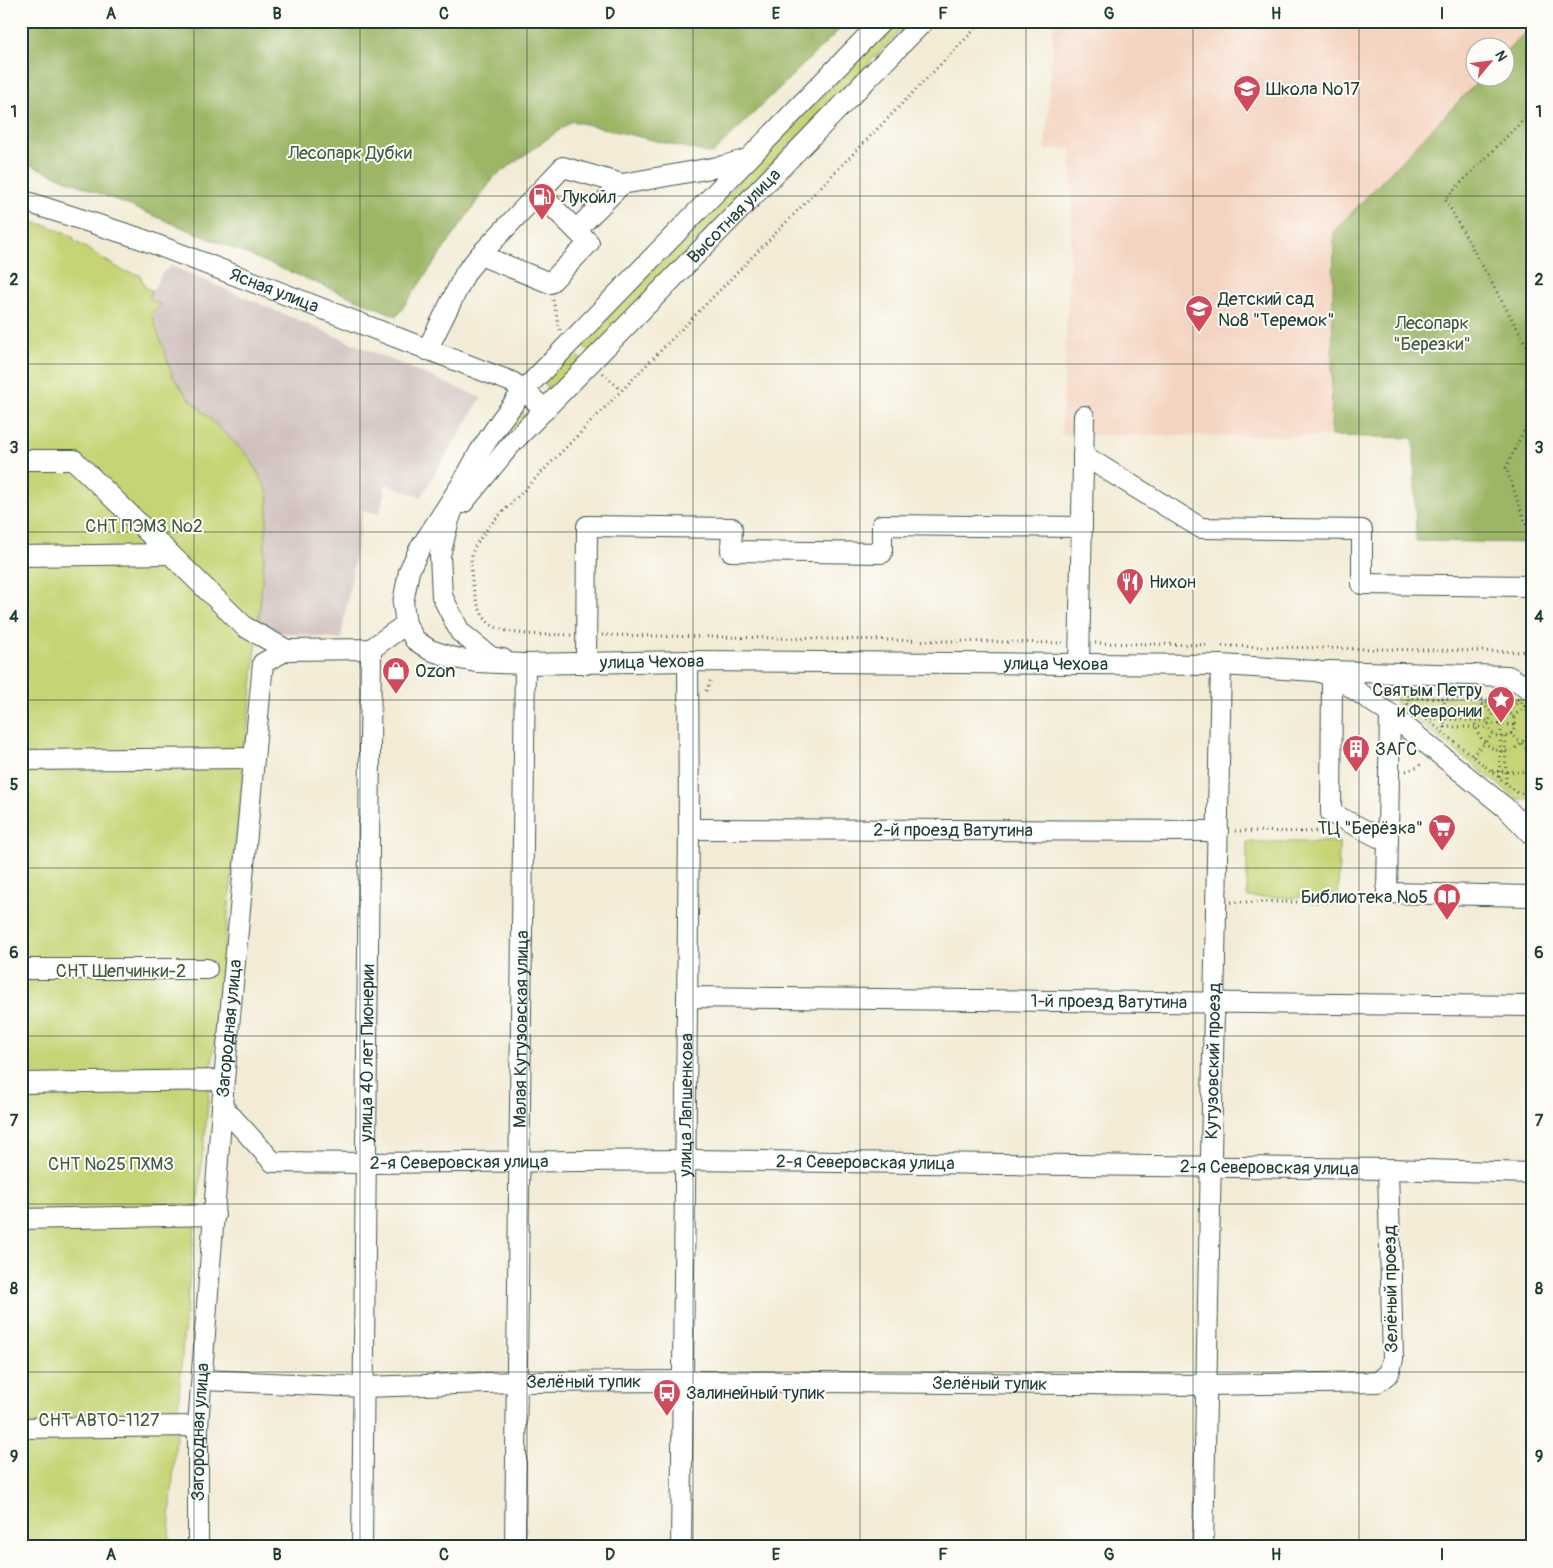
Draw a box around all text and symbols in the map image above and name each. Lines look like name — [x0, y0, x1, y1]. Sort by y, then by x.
text: A — [106, 4, 117, 24]
text: B — [272, 4, 282, 24]
text: C — [439, 4, 449, 24]
text: D — [605, 4, 615, 24]
text: E — [772, 4, 781, 24]
text: F — [938, 4, 948, 24]
text: G — [1104, 4, 1115, 24]
text: H — [1271, 4, 1281, 24]
text: I — [1440, 4, 1444, 24]
north arrow — [1466, 38, 1516, 88]
text: N — [1491, 48, 1511, 64]
school or university icon: Школа №17 — [1232, 74, 1262, 113]
place label: Школа №17 — [1266, 78, 1360, 101]
text: 1 — [11, 102, 17, 122]
text: 1 — [1536, 102, 1542, 122]
park label: Лесопарк Дубки — [287, 142, 412, 165]
street label: Высотная улица — [682, 163, 785, 268]
fuel station icon: Лукойл — [527, 182, 557, 221]
place label: Лукойл — [560, 186, 617, 209]
street label: Ясная улица — [226, 263, 322, 318]
text: 2 — [10, 270, 19, 290]
text: 2 — [1535, 270, 1544, 290]
place label: Детский сад №8 "Теремок" — [1217, 288, 1334, 332]
school or university icon: Детский сад №8 "Теремок" — [1184, 294, 1214, 333]
park label: Лесопарк "Березки" — [1393, 312, 1471, 356]
text: 3 — [10, 438, 19, 458]
text: 3 — [1535, 438, 1544, 458]
park label: СНТ ПЭМЗ №2 — [85, 515, 203, 538]
restaurant icon: Нихон — [1115, 567, 1145, 606]
place label: Нихон — [1149, 571, 1196, 594]
text: 4 — [9, 607, 19, 627]
text: 4 — [1534, 607, 1544, 627]
street label: улица Чехова — [599, 649, 704, 674]
street label: улица Чехова — [1003, 652, 1108, 676]
shop icon: Ozon — [381, 656, 411, 695]
place label: Ozon — [415, 660, 455, 683]
place label: Святым Петру и Февронии — [1372, 679, 1482, 723]
place icon: Святым Петру и Февронии — [1486, 685, 1516, 724]
building icon: ЗАГС — [1341, 734, 1371, 773]
place label: ЗАГС — [1375, 738, 1417, 761]
text: 5 — [10, 775, 19, 795]
text: 5 — [1535, 775, 1544, 795]
supermarket icon: ТЦ "Берёзка" — [1427, 813, 1457, 852]
place label: ТЦ "Берёзка" — [1317, 817, 1423, 840]
street label: 2-й проезд Ватутина — [873, 818, 1033, 842]
library icon: Библиотека №5 — [1432, 882, 1462, 921]
place label: Библиотека №5 — [1301, 886, 1428, 909]
street label: Малая Кутузовская улица — [508, 930, 533, 1128]
text: 6 — [9, 943, 19, 963]
text: 6 — [1534, 943, 1544, 963]
street label: Загородная улица — [211, 958, 247, 1098]
park label: СНТ Шепчинки-2 — [56, 960, 186, 983]
street label: улица 40 лет Пионерии — [355, 964, 379, 1143]
street label: Кутузовский проезд — [1200, 982, 1226, 1140]
street label: 1-й проезд Ватутина — [1031, 989, 1187, 1014]
street label: улица Лапшенкова — [674, 1033, 698, 1178]
text: 7 — [10, 1111, 19, 1131]
text: 7 — [1535, 1111, 1544, 1131]
street label: 2-я Северовская улица — [370, 1150, 549, 1174]
street label: 2-я Северовская улица — [776, 1150, 955, 1175]
park label: СНТ №25 ПХМЗ — [48, 1153, 174, 1176]
street label: 2-я Северовская улица — [1180, 1155, 1359, 1180]
street label: Зелёный проезд — [1378, 1225, 1404, 1353]
text: 8 — [10, 1279, 18, 1299]
text: 8 — [1535, 1279, 1543, 1299]
street label: Загородная улица — [186, 1362, 214, 1501]
street label: Зелёный тупик — [526, 1370, 641, 1393]
street label: Зелёный тупик — [932, 1371, 1047, 1395]
bus stop icon: Залинейный тупик — [652, 1378, 682, 1417]
place label: Залинейный тупик — [686, 1382, 825, 1405]
park label: СНТ АВТО-1127 — [38, 1409, 160, 1432]
text: 9 — [10, 1447, 18, 1467]
text: 9 — [1535, 1447, 1543, 1467]
text: A — [106, 1545, 117, 1565]
text: B — [272, 1545, 282, 1565]
text: C — [439, 1545, 449, 1565]
text: D — [605, 1545, 615, 1565]
text: E — [772, 1545, 781, 1565]
text: F — [938, 1545, 948, 1565]
text: G — [1104, 1545, 1115, 1565]
text: H — [1271, 1545, 1281, 1565]
text: I — [1440, 1545, 1444, 1565]

